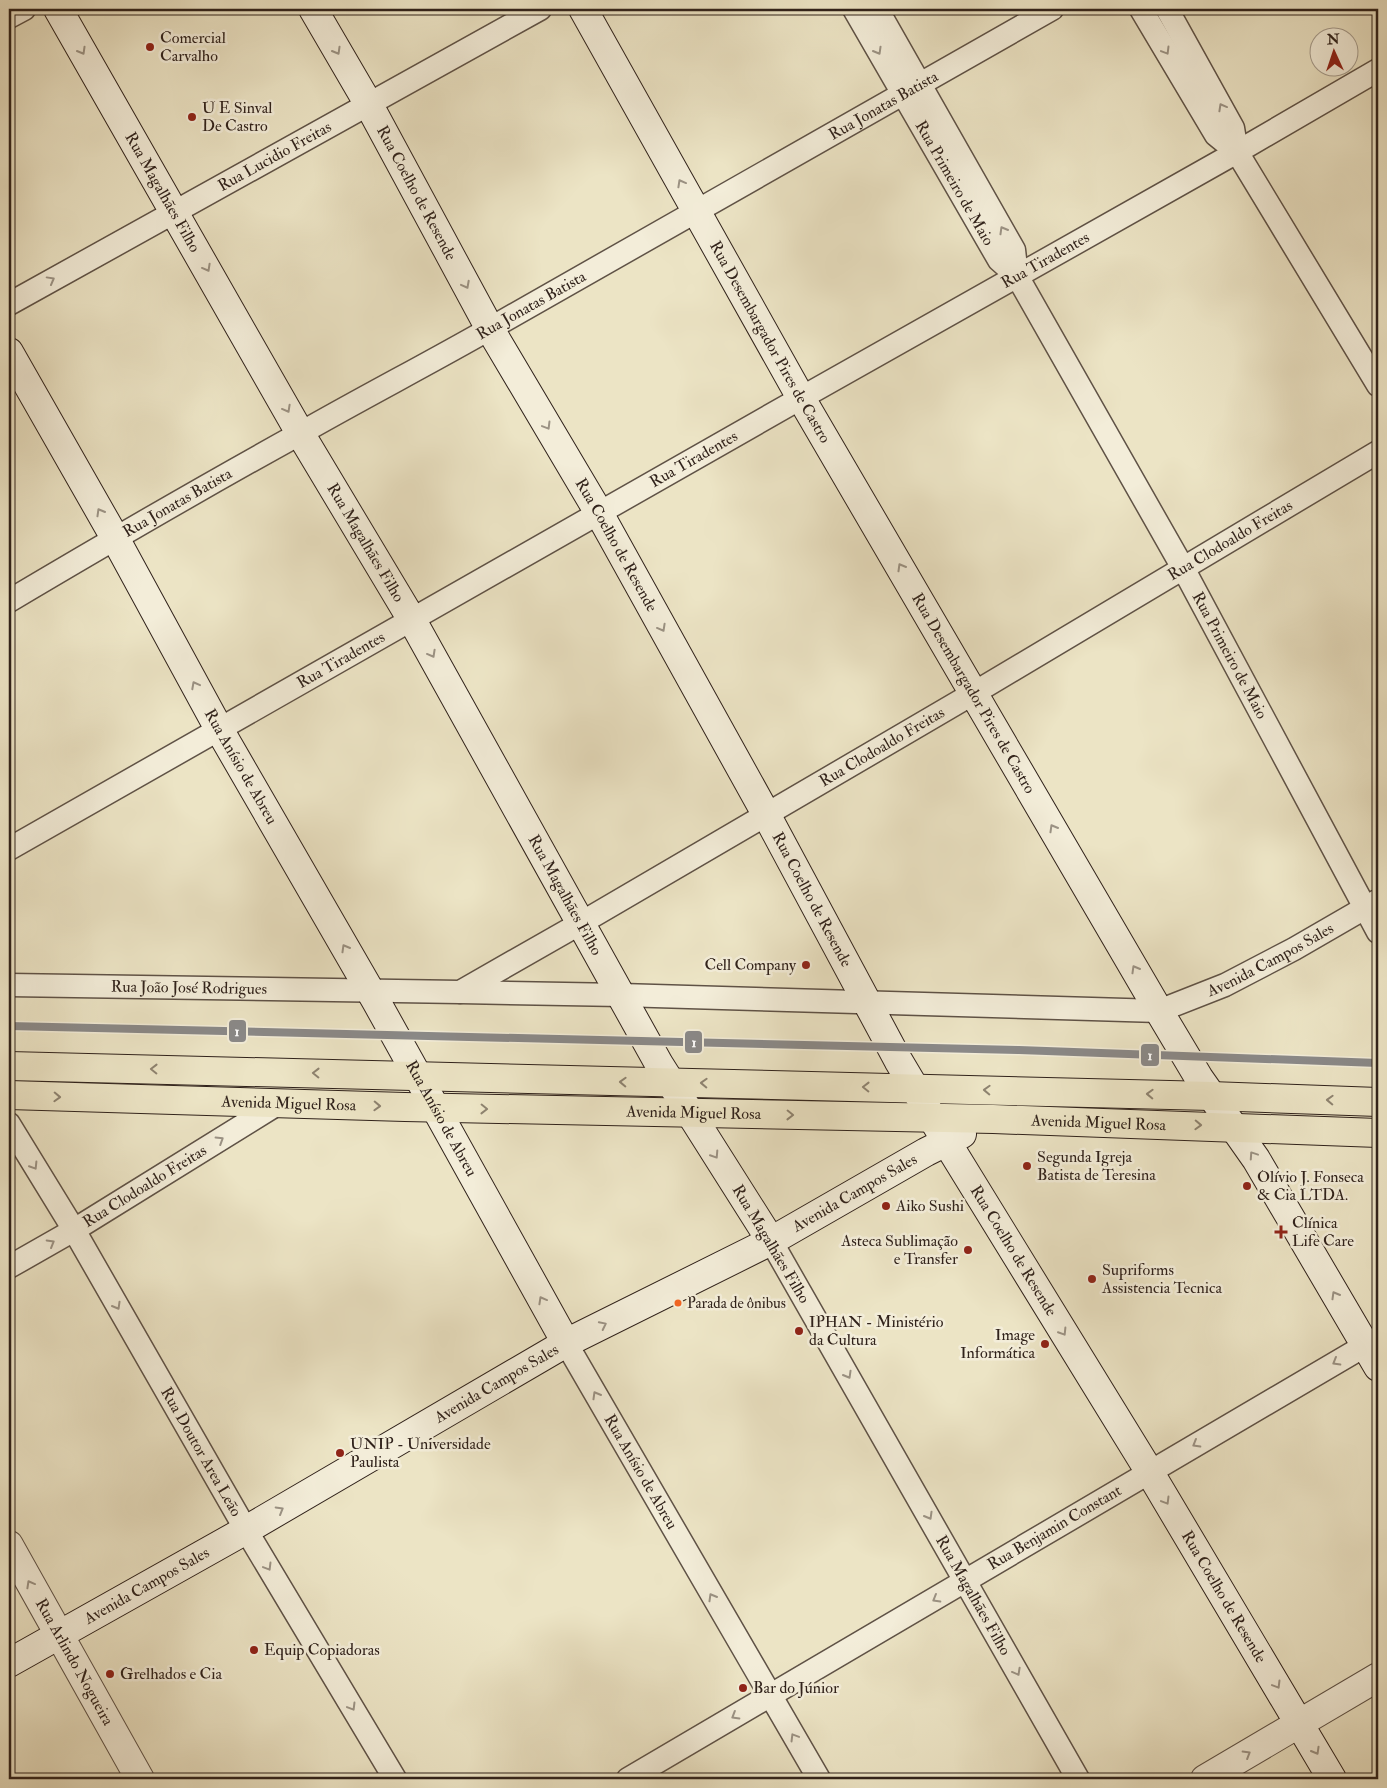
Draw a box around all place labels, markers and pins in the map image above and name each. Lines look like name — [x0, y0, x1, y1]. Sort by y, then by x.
place label: Comercial Carvalho — [160, 28, 226, 66]
marker: Comercial Carvalho — [144, 41, 156, 53]
place label: U E Sinval De Castro — [202, 98, 272, 136]
marker: U E Sinval De Castro — [186, 111, 198, 123]
place label: Cell Company — [704, 955, 797, 976]
marker: Cell Company — [800, 959, 812, 971]
place label: Segunda Igreja Batista de Teresina — [1037, 1147, 1156, 1185]
marker: Segunda Igreja Batista de Teresina — [1021, 1160, 1033, 1172]
place label: Olívio J. Fonseca & Cia LTDA. — [1257, 1167, 1364, 1205]
marker: Olívio J. Fonseca & Cia LTDA. — [1241, 1180, 1253, 1192]
place label: Aiko Sushi — [895, 1196, 964, 1216]
marker: Aiko Sushi — [880, 1200, 892, 1212]
place label: Clínica Life Care — [1292, 1213, 1354, 1251]
marker: Clínica Life Care — [1274, 1225, 1288, 1239]
place label: Asteca Sublimação e Transfer — [840, 1231, 958, 1269]
marker: Asteca Sublimação e Transfer — [962, 1244, 974, 1256]
place label: Supriforms Assistencia Tecnica — [1101, 1260, 1222, 1298]
marker: Supriforms Assistencia Tecnica — [1086, 1273, 1098, 1285]
place label: Parada de ônibus — [687, 1294, 786, 1313]
marker: Parada de ônibus — [673, 1298, 683, 1308]
place label: IPHAN - Ministério da Cultura — [809, 1312, 944, 1350]
marker: IPHAN - Ministério da Cultura — [793, 1325, 805, 1337]
place label: Image Informática — [960, 1325, 1035, 1363]
marker: Image Informática — [1039, 1338, 1051, 1350]
place label: UNIP - Universidade Paulista — [350, 1434, 491, 1472]
marker: UNIP - Universidade Paulista — [334, 1447, 346, 1459]
place label: Equip Copiadoras — [264, 1640, 380, 1661]
marker: Equip Copiadoras — [248, 1644, 260, 1656]
place label: Grelhados e Cia — [120, 1664, 222, 1684]
marker: Grelhados e Cia — [104, 1668, 116, 1680]
place label: Bar do Júnior — [753, 1678, 839, 1699]
marker: Bar do Júnior — [737, 1682, 749, 1694]

